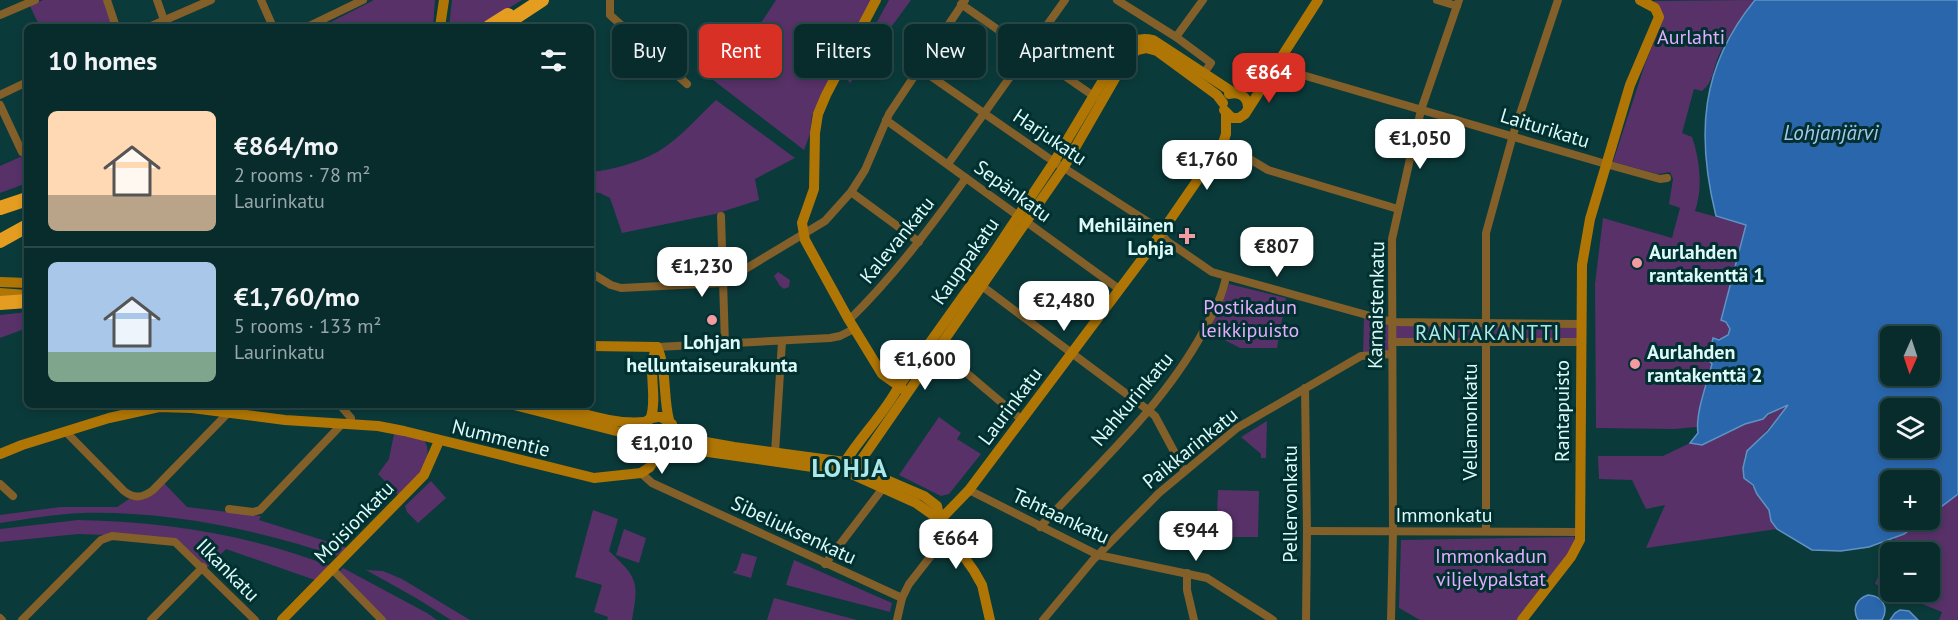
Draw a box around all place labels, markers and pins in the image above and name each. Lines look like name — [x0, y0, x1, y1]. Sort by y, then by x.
pin: €864 — [1233, 53, 1305, 104]
pin: €1,050 — [1371, 119, 1469, 170]
pin: €1,760 — [1158, 140, 1256, 191]
place label: Mehiläinen Lohja — [1078, 212, 1174, 261]
marker: Mehiläinen Lohja — [1178, 227, 1196, 245]
pin: €807 — [1241, 227, 1313, 278]
place label: Aurlahden rantakenttä 1 — [1649, 239, 1765, 288]
pin: €1,230 — [653, 247, 751, 298]
marker: Aurlahden rantakenttä 1 — [1630, 256, 1644, 270]
pin: €2,480 — [1015, 281, 1113, 332]
marker: Lohjan helluntaiseurakunta — [705, 313, 719, 327]
place label: Lohjan helluntaiseurakunta — [626, 329, 798, 378]
place label: Aurlahden rantakenttä 2 — [1647, 339, 1763, 388]
pin: €1,600 — [876, 340, 974, 391]
marker: Aurlahden rantakenttä 2 — [1628, 357, 1642, 371]
pin: €1,010 — [613, 424, 711, 475]
pin: €944 — [1160, 511, 1232, 562]
pin: €664 — [920, 519, 992, 570]

